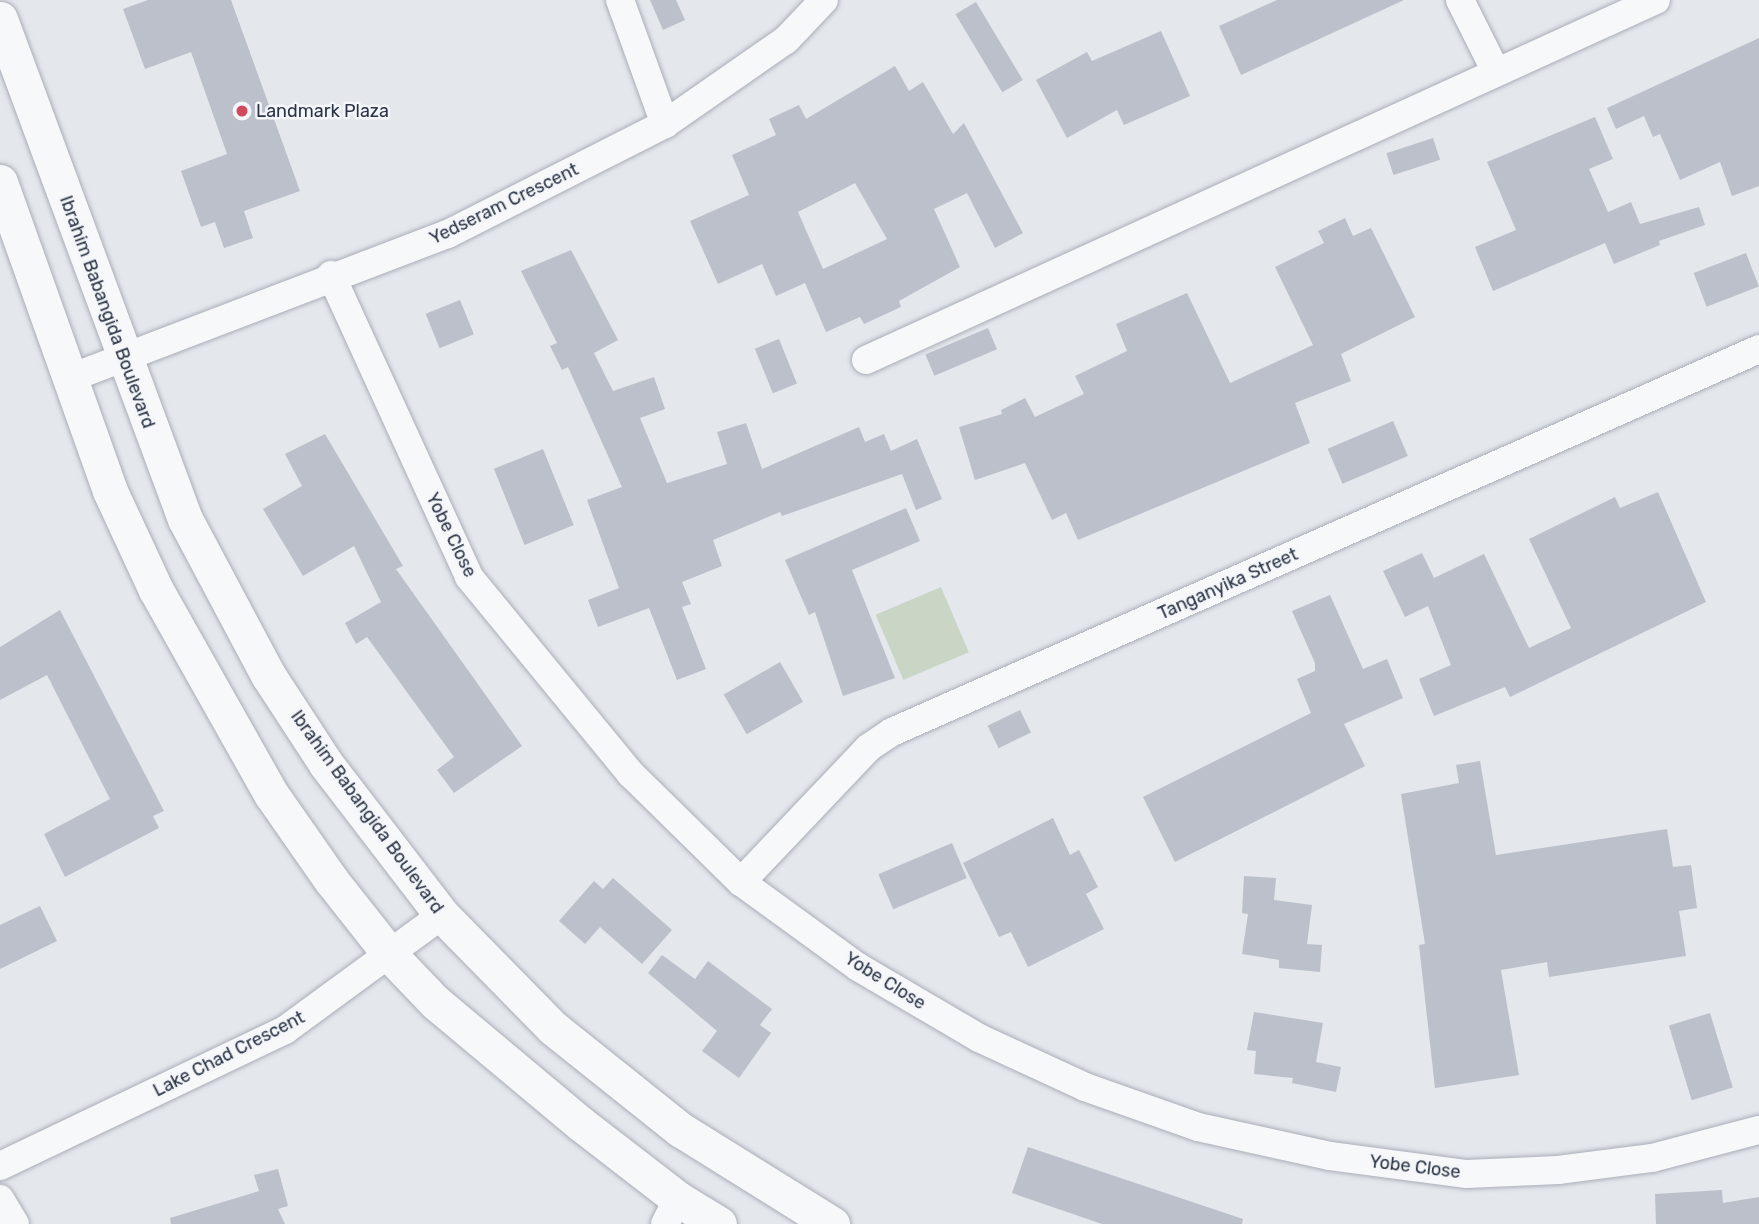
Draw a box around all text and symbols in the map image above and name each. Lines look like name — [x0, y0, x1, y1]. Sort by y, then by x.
place label: Landmark Plaza — [256, 100, 389, 122]
marker: Landmark Plaza — [234, 103, 250, 119]
street label: Yedseram Crescent — [426, 159, 582, 249]
street label: Ibrahim Babangida Boulevard — [55, 193, 159, 431]
street label: Yobe Close — [421, 489, 481, 581]
street label: Tanganyika Street — [1155, 543, 1301, 625]
street label: Ibrahim Babangida Boulevard — [286, 706, 448, 918]
street label: Yobe Close — [840, 948, 930, 1014]
street label: Lake Chad Crescent — [150, 1006, 308, 1102]
street label: Yobe Close — [1368, 1151, 1462, 1183]

